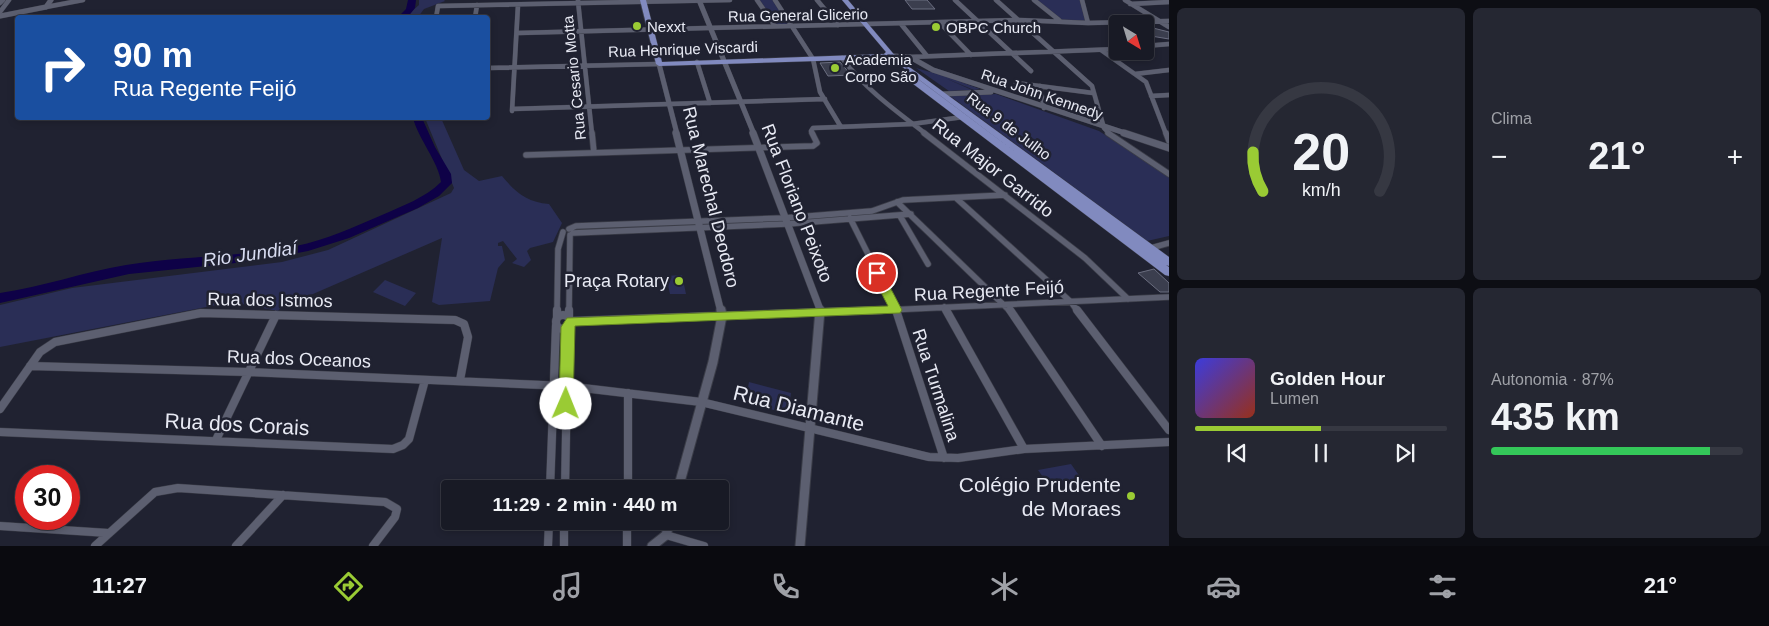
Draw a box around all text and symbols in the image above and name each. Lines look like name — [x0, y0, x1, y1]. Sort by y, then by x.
street label: Rua General Glicerio — [728, 5, 868, 25]
street label: Rua Cesario Motta — [559, 14, 589, 141]
north arrow — [1109, 15, 1154, 60]
map controls — [1109, 15, 1154, 60]
place label: Nexxt — [647, 18, 686, 35]
place label: OBPC Church — [946, 19, 1041, 36]
marker: Nexxt — [631, 20, 643, 32]
marker: OBPC Church — [930, 21, 942, 33]
icon: right — [30, 35, 95, 100]
text: 90 m — [113, 35, 193, 74]
street label: Rua Henrique Viscardi — [608, 38, 758, 60]
place label: Academia Corpo São — [845, 51, 917, 85]
marker: Academia Corpo São — [829, 62, 841, 74]
street label: Rua John Kennedy — [979, 65, 1106, 123]
text: Rua Regente Feijó — [113, 76, 296, 101]
street label: Rua 9 de Julho — [964, 89, 1054, 163]
street label: Rua Marechal Deodoro — [679, 104, 743, 290]
text: Clima — [1491, 110, 1532, 127]
street label: Rua Major Garrido — [929, 115, 1057, 221]
street label: Rua Floriano Peixoto — [758, 121, 836, 285]
text: 20 — [1292, 123, 1350, 181]
text: 21° — [1588, 135, 1646, 177]
text: − — [1491, 141, 1507, 172]
text: + — [1727, 141, 1743, 172]
text: km/h — [1302, 180, 1340, 200]
water label: Rio Jundiaí — [201, 237, 300, 271]
pin — [856, 252, 898, 294]
icon: arrive — [863, 259, 891, 287]
place label: Praça Rotary — [564, 271, 669, 291]
marker: Praça Rotary — [673, 275, 685, 287]
street label: Rua Regente Feijó — [914, 277, 1064, 305]
street label: Rua dos Istmos — [207, 289, 333, 311]
street label: Rua Turmalina — [908, 326, 964, 445]
street label: Rua dos Oceanos — [227, 346, 371, 372]
text: Golden Hour — [1270, 368, 1385, 389]
text: Autonomia · 87% — [1491, 371, 1614, 388]
position arrow — [539, 377, 591, 429]
street label: Rua Diamante — [731, 381, 867, 435]
text: Lumen — [1270, 390, 1319, 407]
text: 435 km — [1491, 396, 1620, 438]
street label: Rua dos Corais — [164, 409, 310, 439]
icon: previous — [1223, 439, 1251, 467]
icon: pause — [1307, 439, 1335, 467]
icon: next — [1391, 439, 1419, 467]
speed limit sign: 30 — [15, 465, 80, 530]
place label: Colégio Prudente de Moraes — [959, 473, 1121, 520]
marker: Colégio Prudente de Moraes — [1125, 490, 1137, 502]
text: 11:29 · 2 min · 440 m — [493, 494, 677, 515]
icon: directions — [331, 569, 366, 604]
icon: music — [550, 569, 585, 604]
icon: phone — [768, 569, 803, 604]
icon: climate — [987, 569, 1022, 604]
icon: car — [1206, 569, 1241, 604]
icon: filters — [1425, 569, 1460, 604]
text: 11:27 — [92, 573, 147, 598]
text: 21° — [1644, 573, 1677, 598]

